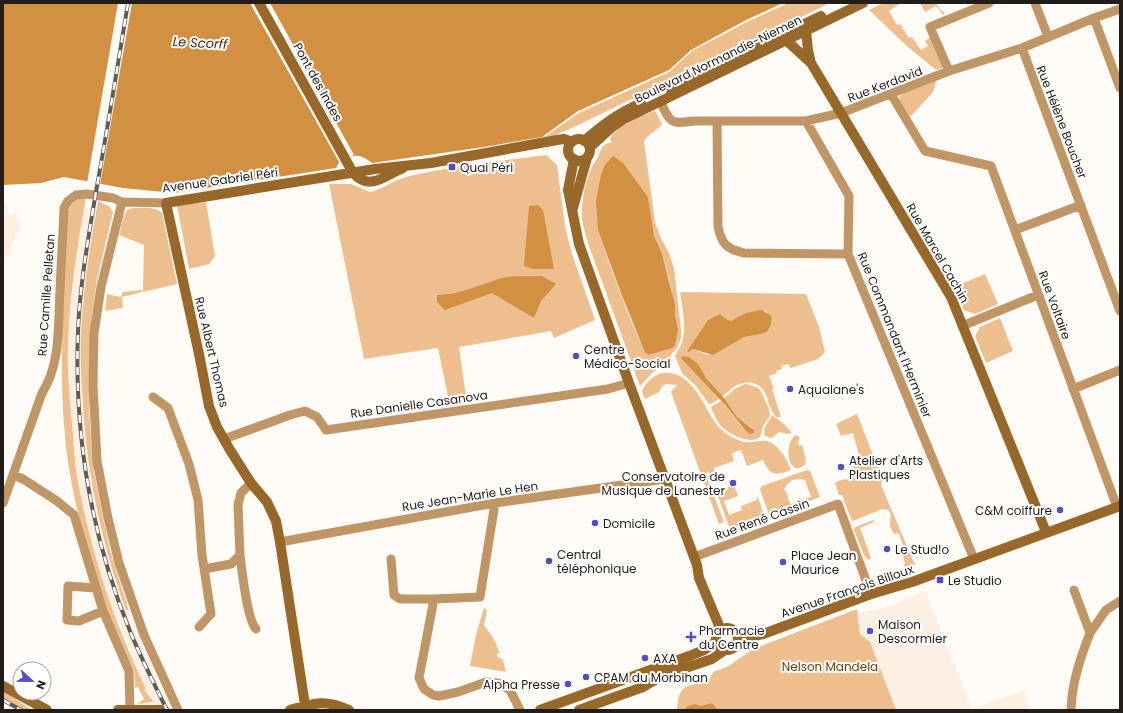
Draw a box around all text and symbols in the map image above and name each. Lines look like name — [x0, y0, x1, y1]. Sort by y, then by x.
street label: Boulevard Normandie-Niemen — [632, 11, 804, 107]
water label: Le Scorff — [172, 32, 229, 54]
street label: Pont des Indes — [289, 40, 347, 124]
street label: Rue Kerdavid — [845, 62, 925, 106]
street label: Rue Hélène Boucher — [1033, 63, 1092, 181]
place label: Quai Péri — [460, 159, 513, 176]
marker: Quai Péri — [447, 162, 457, 172]
street label: Avenue Gabriel Péri — [161, 163, 279, 197]
street label: Rue Marcel Cachin — [903, 200, 973, 306]
street label: Rue Camille Pelletan — [33, 233, 59, 357]
street label: Rue Commandant l'Herminier — [854, 250, 936, 421]
street label: Rue Voltaire — [1035, 268, 1075, 342]
street label: Rue Albert Thomas — [191, 295, 233, 409]
place label: Centre Médico-Social — [584, 341, 670, 372]
marker: Centre Médico-Social — [571, 351, 581, 361]
place label: Aqualane's — [798, 381, 864, 398]
marker: Aqualane's — [785, 384, 795, 394]
street label: Rue Danielle Casanova — [349, 386, 489, 422]
place label: Atelier d'Arts Plastiques — [849, 452, 923, 483]
marker: Atelier d'Arts Plastiques — [836, 462, 846, 472]
place label: Conservatoire de Musique de Lanester — [602, 468, 726, 499]
street label: Rue Jean-Marie Le Hen — [401, 477, 539, 515]
marker: Conservatoire de Musique de Lanester — [728, 478, 738, 488]
street label: Rue René Cassin — [712, 494, 812, 544]
place label: C&M coiffure — [975, 502, 1052, 519]
marker: C&M coiffure — [1055, 505, 1065, 515]
place label: Domicile — [603, 515, 655, 532]
marker: Domicile — [590, 518, 600, 528]
place label: Le Stud!o — [895, 541, 950, 558]
marker: Le Stud!o — [882, 544, 892, 554]
place label: Central téléphonique — [557, 546, 637, 577]
place label: Place Jean Maurice — [791, 547, 857, 578]
marker: Central téléphonique — [544, 556, 554, 566]
marker: Place Jean Maurice — [778, 557, 788, 567]
street label: Avenue François Billoux — [778, 560, 916, 622]
place label: Le Studio — [948, 572, 1002, 589]
marker: Le Studio — [935, 575, 945, 585]
place label: Maison Descormier — [878, 616, 947, 647]
place label: Pharmacie du Centre — [699, 622, 764, 653]
marker: Maison Descormier — [865, 626, 875, 636]
marker: Pharmacie du Centre — [686, 632, 696, 642]
place label: AXA — [653, 650, 677, 667]
marker: AXA — [640, 653, 650, 663]
park label: Nelson Mandela — [782, 658, 878, 675]
north arrow — [12, 661, 52, 701]
place label: CPAM du Morbihan — [594, 669, 708, 686]
marker: CPAM du Morbihan — [581, 672, 591, 682]
place label: Alpha Presse — [483, 676, 560, 693]
text: N — [32, 678, 50, 692]
marker: Alpha Presse — [563, 679, 573, 689]

